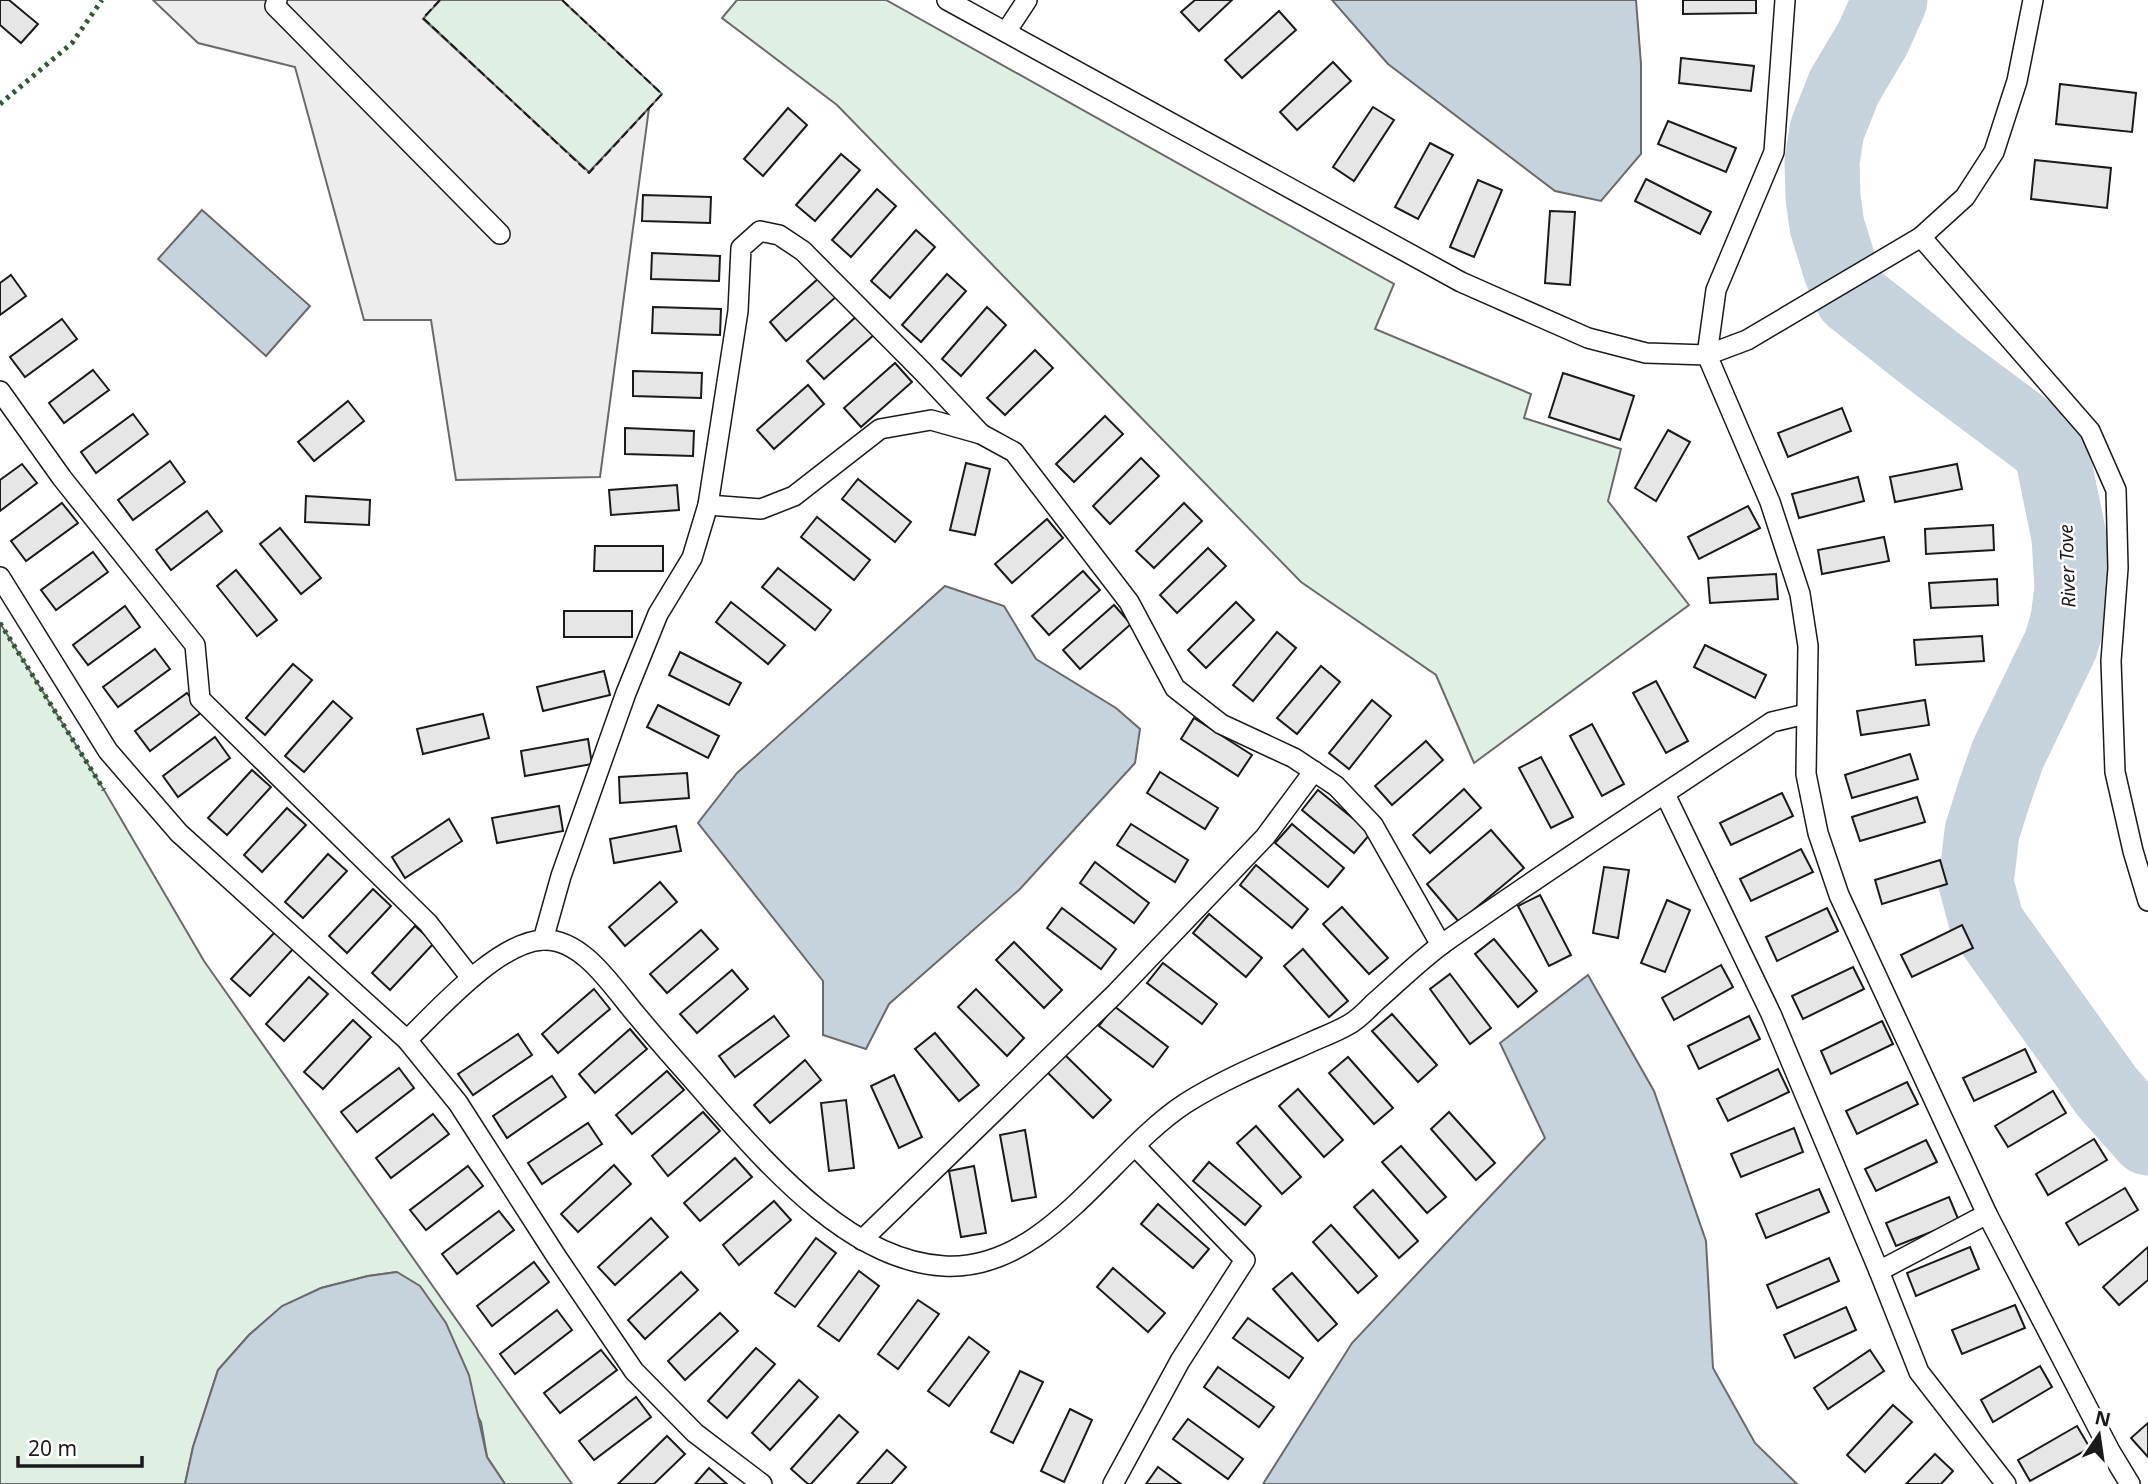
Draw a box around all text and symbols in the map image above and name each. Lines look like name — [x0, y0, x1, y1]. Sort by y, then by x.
water label: River Tove — [2053, 524, 2081, 608]
north arrow — [2064, 1400, 2134, 1470]
text: N — [2092, 1404, 2113, 1433]
scale bar — [18, 1424, 142, 1468]
text: 20 m — [28, 1434, 77, 1462]

